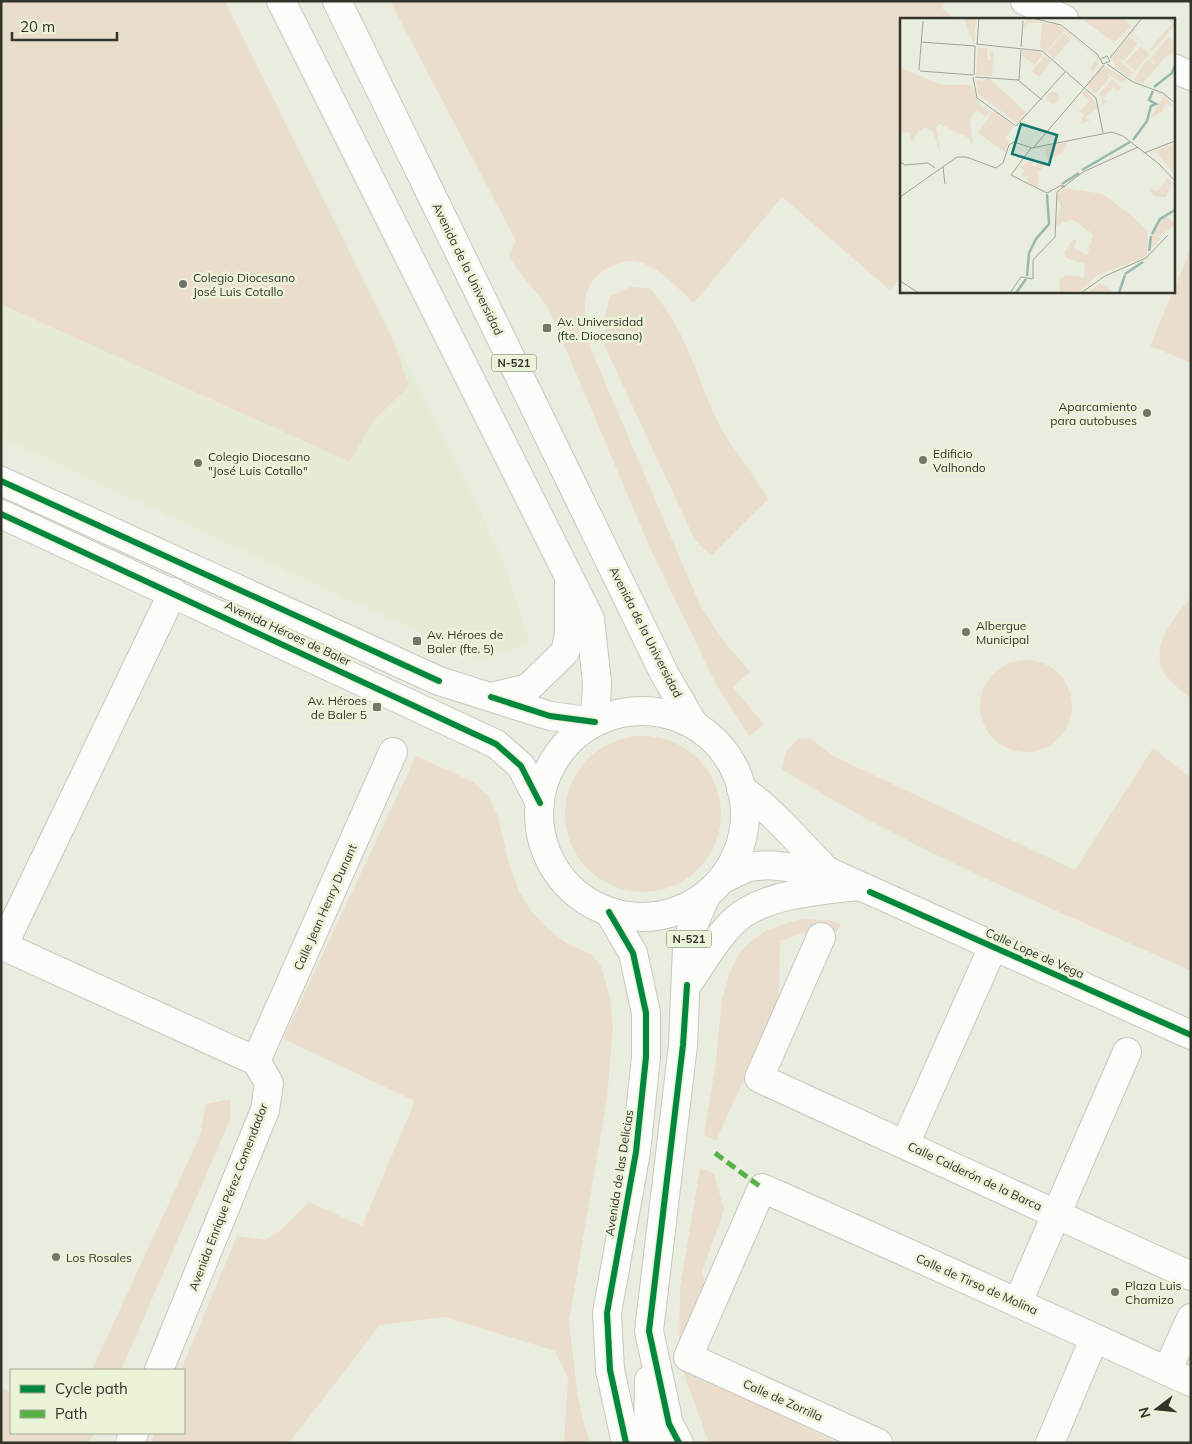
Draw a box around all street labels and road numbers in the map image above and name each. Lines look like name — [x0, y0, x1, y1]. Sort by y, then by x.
street label: Avenida de la Universidad — [429, 201, 507, 337]
road number: N-521 — [492, 354, 536, 372]
street label: Avenida de la Universidad — [606, 564, 686, 700]
street label: Avenida Héroes de Baler — [223, 597, 354, 669]
street label: Calle Jean Henry Dunant — [290, 841, 360, 973]
street label: Calle Lope de Vega — [983, 925, 1087, 981]
road number: N-521 — [666, 931, 712, 948]
street label: Avenida Enrique Pérez Comendador — [185, 1101, 271, 1293]
street label: Avenida de las Delicias — [602, 1109, 636, 1237]
street label: Calle Calderón de la Barca — [905, 1138, 1045, 1214]
street label: Calle de Tirso de Molina — [914, 1250, 1040, 1318]
street label: Calle de Zorrilla — [741, 1376, 825, 1424]

